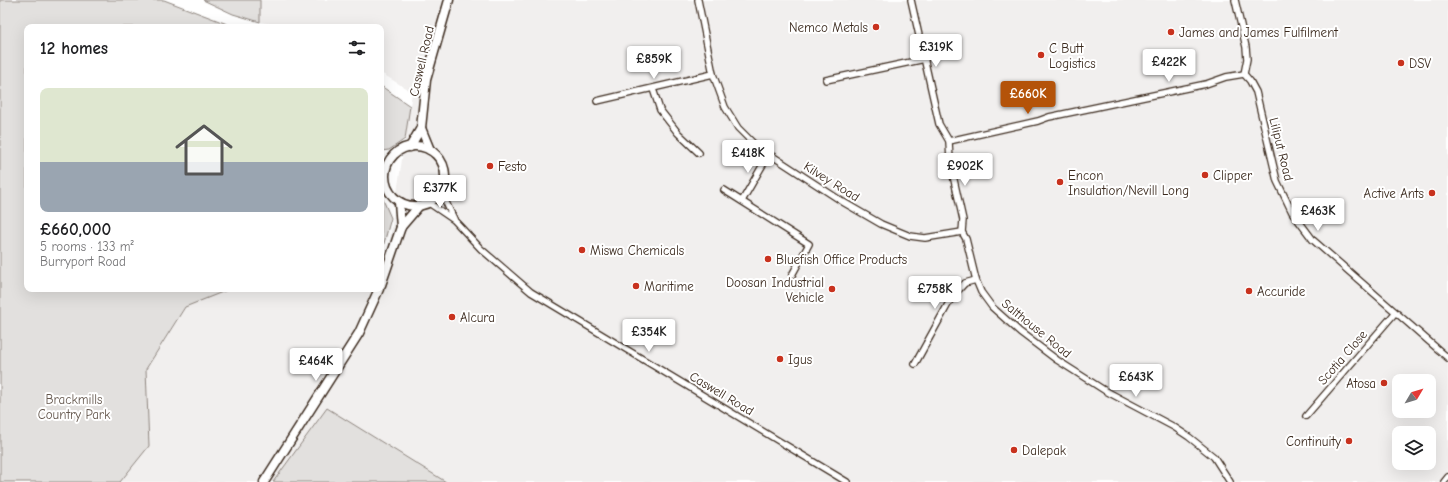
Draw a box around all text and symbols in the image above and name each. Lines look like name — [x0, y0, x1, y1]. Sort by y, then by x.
place label: Nemco Metals — [789, 20, 868, 35]
marker: Nemco Metals — [871, 22, 881, 32]
street label: Caswell Road — [406, 24, 437, 98]
place label: James and James Fulfilment — [1179, 25, 1339, 40]
marker: James and James Fulfilment — [1166, 27, 1176, 37]
pin: £319K — [908, 34, 964, 68]
icon: filters — [346, 37, 368, 59]
text: 12 homes — [40, 39, 108, 58]
text: £319K — [919, 39, 953, 54]
place label: C Butt Logistics — [1049, 41, 1096, 71]
pin: £859K — [626, 46, 682, 80]
pin: £422K — [1141, 49, 1197, 83]
marker: C Butt Logistics — [1036, 50, 1046, 60]
text: £859K — [636, 51, 672, 66]
text: £422K — [1152, 54, 1186, 69]
place label: DSV — [1409, 56, 1431, 71]
marker: DSV — [1396, 58, 1406, 68]
pin: £660K — [1000, 81, 1056, 115]
text: £660K — [1010, 86, 1046, 101]
icon: home — [168, 114, 240, 186]
street label: Liliput Road — [1266, 116, 1297, 182]
pin: £418K — [720, 140, 776, 174]
text: £418K — [731, 145, 765, 160]
pin: £902K — [937, 153, 993, 187]
street label: Kilvey Road — [801, 158, 862, 204]
text: £902K — [947, 158, 983, 173]
place label: Festo — [498, 159, 527, 174]
marker: Festo — [485, 161, 495, 171]
place label: Encon Insulation/Nevill Long — [1068, 168, 1189, 198]
place label: Clipper — [1213, 168, 1253, 183]
marker: Clipper — [1200, 170, 1210, 180]
pin: £377K — [412, 175, 468, 209]
marker: Encon Insulation/Nevill Long — [1055, 177, 1065, 187]
text: £377K — [423, 180, 457, 195]
place label: Active Ants — [1364, 186, 1424, 201]
marker: Active Ants — [1427, 188, 1437, 198]
pin: £463K — [1290, 198, 1346, 232]
text: £463K — [1300, 203, 1336, 218]
text: £660,000 — [40, 220, 111, 239]
text: 5 rooms · 133 m² — [40, 239, 134, 254]
place label: Miswa Chemicals — [590, 243, 684, 258]
marker: Miswa Chemicals — [577, 245, 587, 255]
place label: Bluefish Office Products — [776, 252, 907, 267]
text: Burryport Road — [40, 254, 126, 269]
marker: Bluefish Office Products — [763, 254, 773, 264]
place label: Doosan Industrial Vehicle — [726, 275, 824, 305]
pin: £758K — [907, 276, 963, 310]
place label: Maritime — [644, 279, 694, 294]
marker: Maritime — [631, 281, 641, 291]
text: £758K — [917, 281, 953, 296]
marker: Doosan Industrial Vehicle — [827, 284, 837, 294]
place label: Accuride — [1257, 284, 1306, 299]
marker: Accuride — [1244, 286, 1254, 296]
street label: Salthouse Road — [999, 296, 1075, 361]
place label: Alcura — [460, 310, 495, 325]
marker: Alcura — [447, 312, 457, 322]
pin: £354K — [621, 319, 677, 353]
text: £354K — [631, 324, 667, 339]
street label: Scotia Close — [1315, 327, 1370, 388]
pin: £464K — [288, 348, 344, 382]
place label: Igus — [788, 352, 812, 367]
text: £464K — [299, 353, 333, 368]
marker: Igus — [775, 354, 785, 364]
pin: £643K — [1108, 364, 1164, 398]
street label: Caswell Road — [687, 368, 757, 418]
text: £643K — [1118, 369, 1154, 384]
north arrow — [1392, 374, 1436, 418]
map controls — [1392, 374, 1436, 470]
place label: Atosa — [1346, 376, 1376, 391]
marker: Atosa — [1379, 378, 1389, 388]
park label: Brackmills Country Park — [38, 392, 111, 422]
button: layers — [1392, 426, 1436, 470]
place label: Continuity — [1286, 434, 1341, 449]
marker: Continuity — [1344, 436, 1354, 446]
place label: Dalepak — [1022, 443, 1067, 458]
marker: Dalepak — [1009, 445, 1019, 455]

